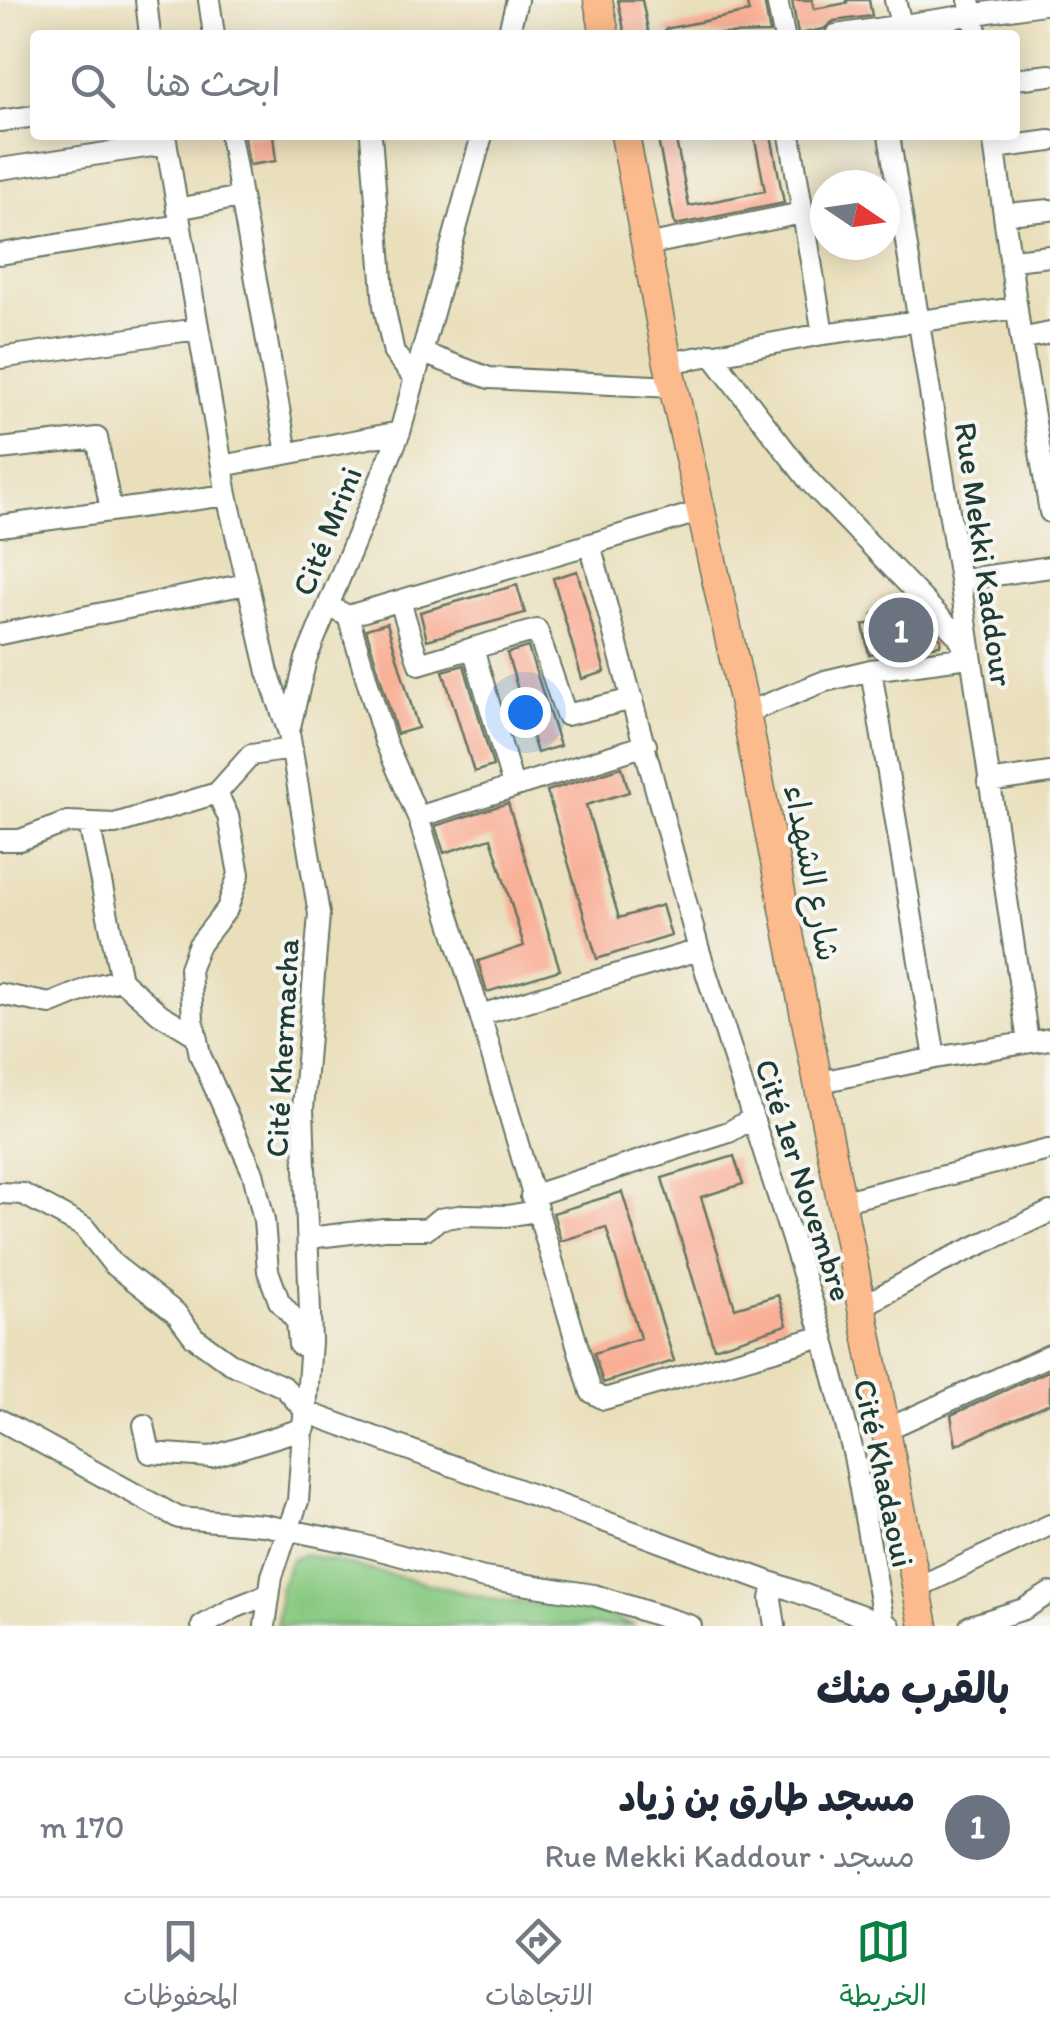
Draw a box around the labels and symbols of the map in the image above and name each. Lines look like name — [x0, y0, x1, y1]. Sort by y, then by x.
north arrow — [810, 170, 900, 260]
street label: Rue Mekki Kaddour — [947, 420, 1021, 688]
street label: Cité Mrini — [284, 461, 370, 601]
pin: 1 — [868, 592, 934, 668]
your location — [500, 687, 551, 738]
street label: شارع الشهداء — [772, 782, 848, 965]
street label: Cité Khermacha — [257, 937, 307, 1159]
street label: Cité 1er Novembre — [747, 1054, 861, 1306]
street label: Cité Khadaoui — [846, 1375, 922, 1571]

